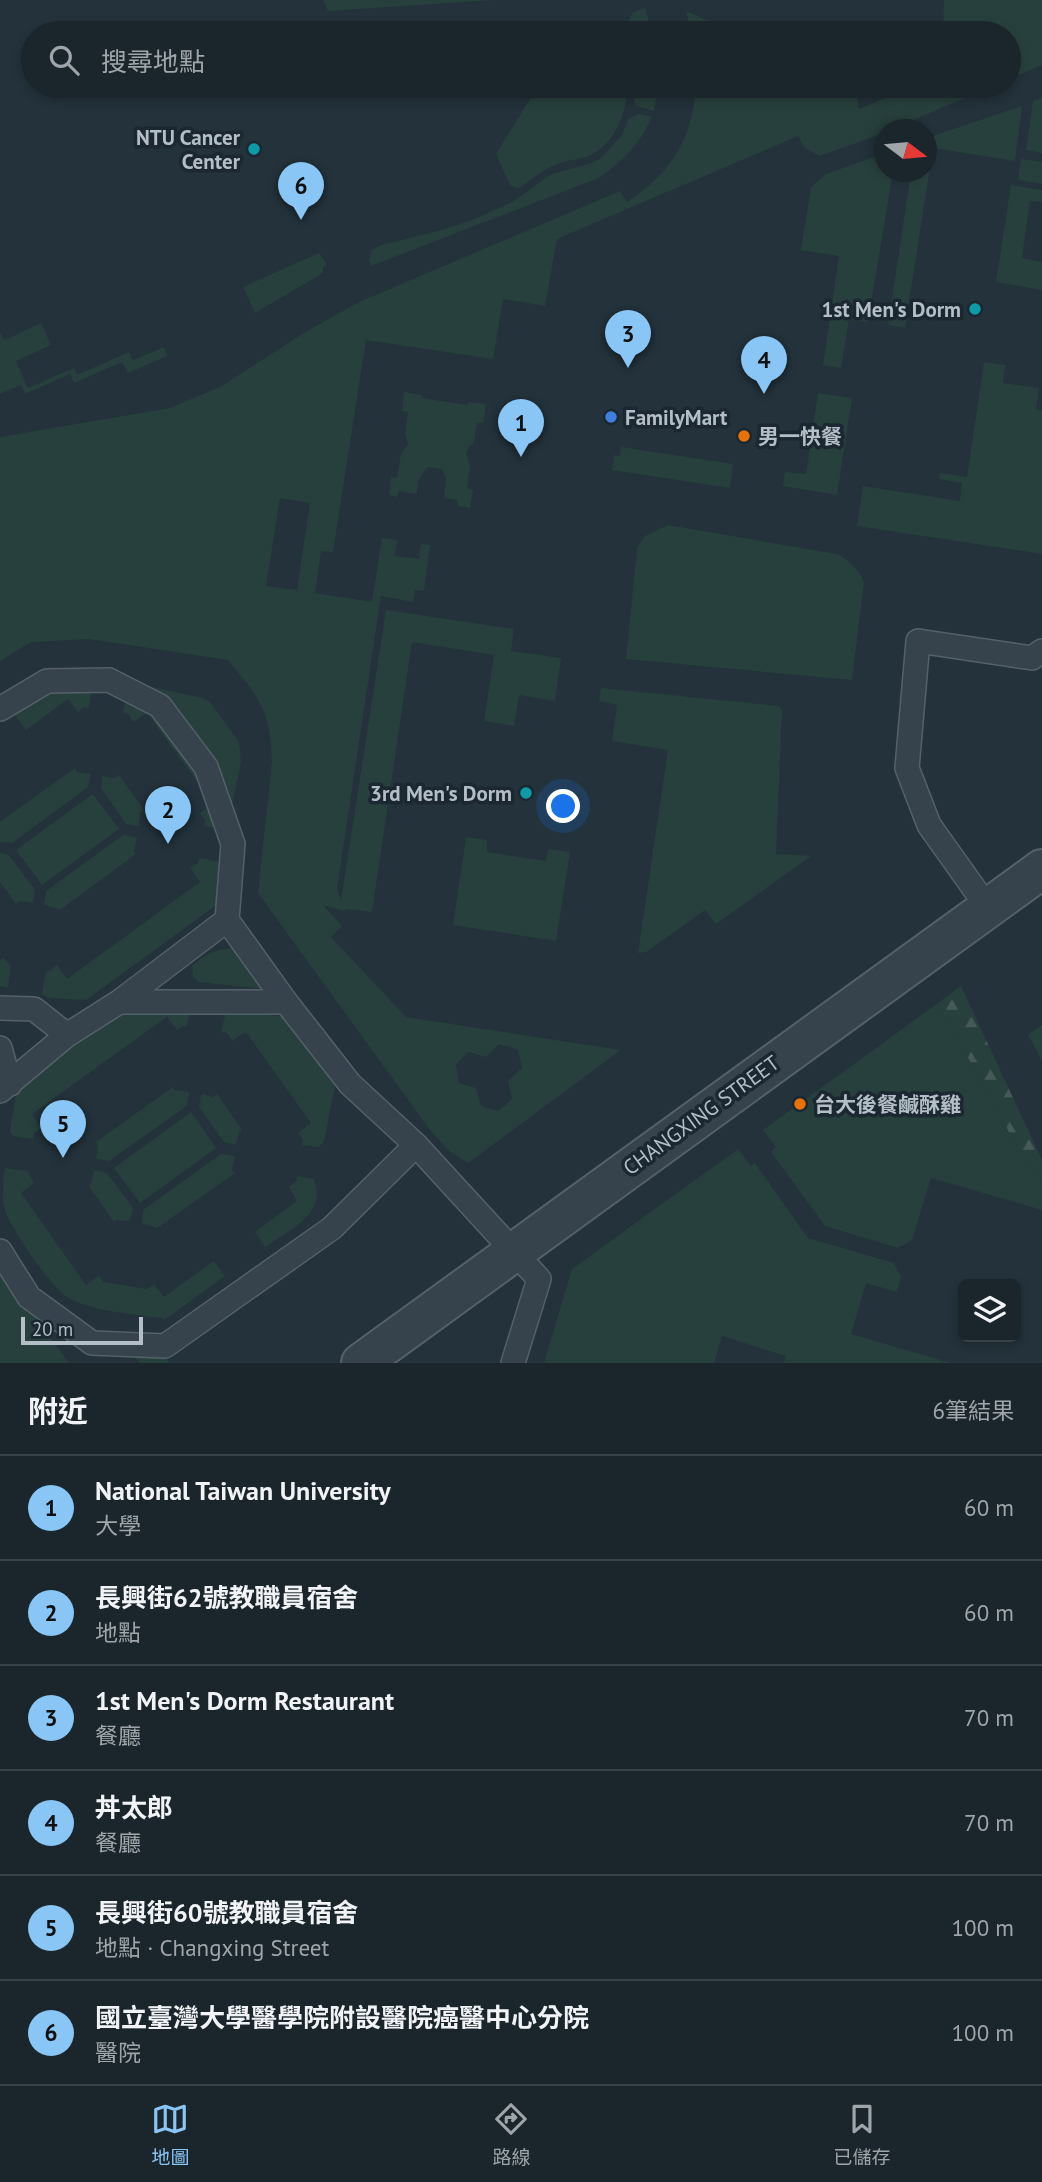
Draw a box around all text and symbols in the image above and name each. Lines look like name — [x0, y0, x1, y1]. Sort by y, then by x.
search box — [21, 21, 1021, 98]
icon: search — [45, 41, 83, 79]
text: 搜尋地點 — [101, 45, 205, 78]
north arrow — [874, 119, 937, 182]
place label: NTU Cancer Center — [136, 124, 241, 175]
marker: NTU Cancer Center — [246, 141, 262, 157]
pin: 6 — [278, 162, 324, 220]
place label: 1st Men's Dorm — [822, 296, 961, 323]
marker: 1st Men's Dorm — [967, 301, 983, 317]
pin: 3 — [605, 310, 651, 368]
pin: 4 — [741, 336, 787, 394]
pin: 1 — [498, 399, 544, 457]
place label: FamilyMart — [625, 404, 728, 431]
marker: FamilyMart — [603, 409, 619, 425]
place label: 男一快餐 — [758, 423, 842, 450]
marker: 男一快餐 — [736, 428, 752, 444]
place label: 3rd Men's Dorm — [370, 780, 512, 807]
marker: 3rd Men's Dorm — [518, 785, 534, 801]
pin: 2 — [145, 786, 191, 844]
your location — [546, 789, 580, 823]
street label: CHANGXING STREET — [618, 1049, 785, 1181]
place label: 台大後餐鹹酥雞 — [814, 1091, 961, 1118]
marker: 台大後餐鹹酥雞 — [792, 1096, 808, 1112]
pin: 5 — [40, 1100, 86, 1158]
map controls — [958, 1279, 1021, 1342]
button: layers — [958, 1279, 1021, 1342]
scale bar — [21, 1314, 144, 1346]
text: 20 m — [32, 1317, 73, 1341]
text: 附近 — [28, 1391, 88, 1430]
text: 6筆結果 — [932, 1396, 1014, 1425]
text: National Taiwan University — [95, 1474, 391, 1507]
text: 1 — [44, 1493, 58, 1522]
text: 60 m — [964, 1493, 1014, 1522]
text: 大學 — [95, 1511, 141, 1540]
text: 長興街62號教職員宿舍 — [95, 1581, 358, 1614]
text: 2 — [44, 1598, 58, 1627]
text: 60 m — [964, 1598, 1014, 1627]
text: 地點 — [95, 1618, 141, 1647]
text: 1st Men's Dorm Restaurant — [95, 1684, 394, 1717]
text: 3 — [44, 1703, 58, 1732]
text: 70 m — [964, 1703, 1014, 1732]
text: 餐廳 — [95, 1721, 141, 1750]
text: 丼太郎 — [95, 1791, 173, 1824]
text: 4 — [44, 1808, 58, 1837]
text: 70 m — [964, 1808, 1014, 1837]
text: 餐廳 — [95, 1828, 141, 1857]
text: 長興街60號教職員宿舍 — [95, 1896, 358, 1929]
text: 5 — [44, 1913, 58, 1942]
text: 100 m — [952, 1913, 1014, 1942]
text: 地點 · Changxing Street — [95, 1933, 329, 1962]
text: 國立臺灣大學醫學院附設醫院癌醫中心分院 — [95, 2001, 589, 2034]
text: 6 — [44, 2018, 58, 2047]
text: 100 m — [952, 2018, 1014, 2047]
text: 醫院 — [95, 2038, 141, 2067]
tab: 地圖 — [151, 2100, 190, 2169]
tab: 路線 — [492, 2100, 531, 2169]
tab: 已儲存 — [833, 2100, 891, 2169]

